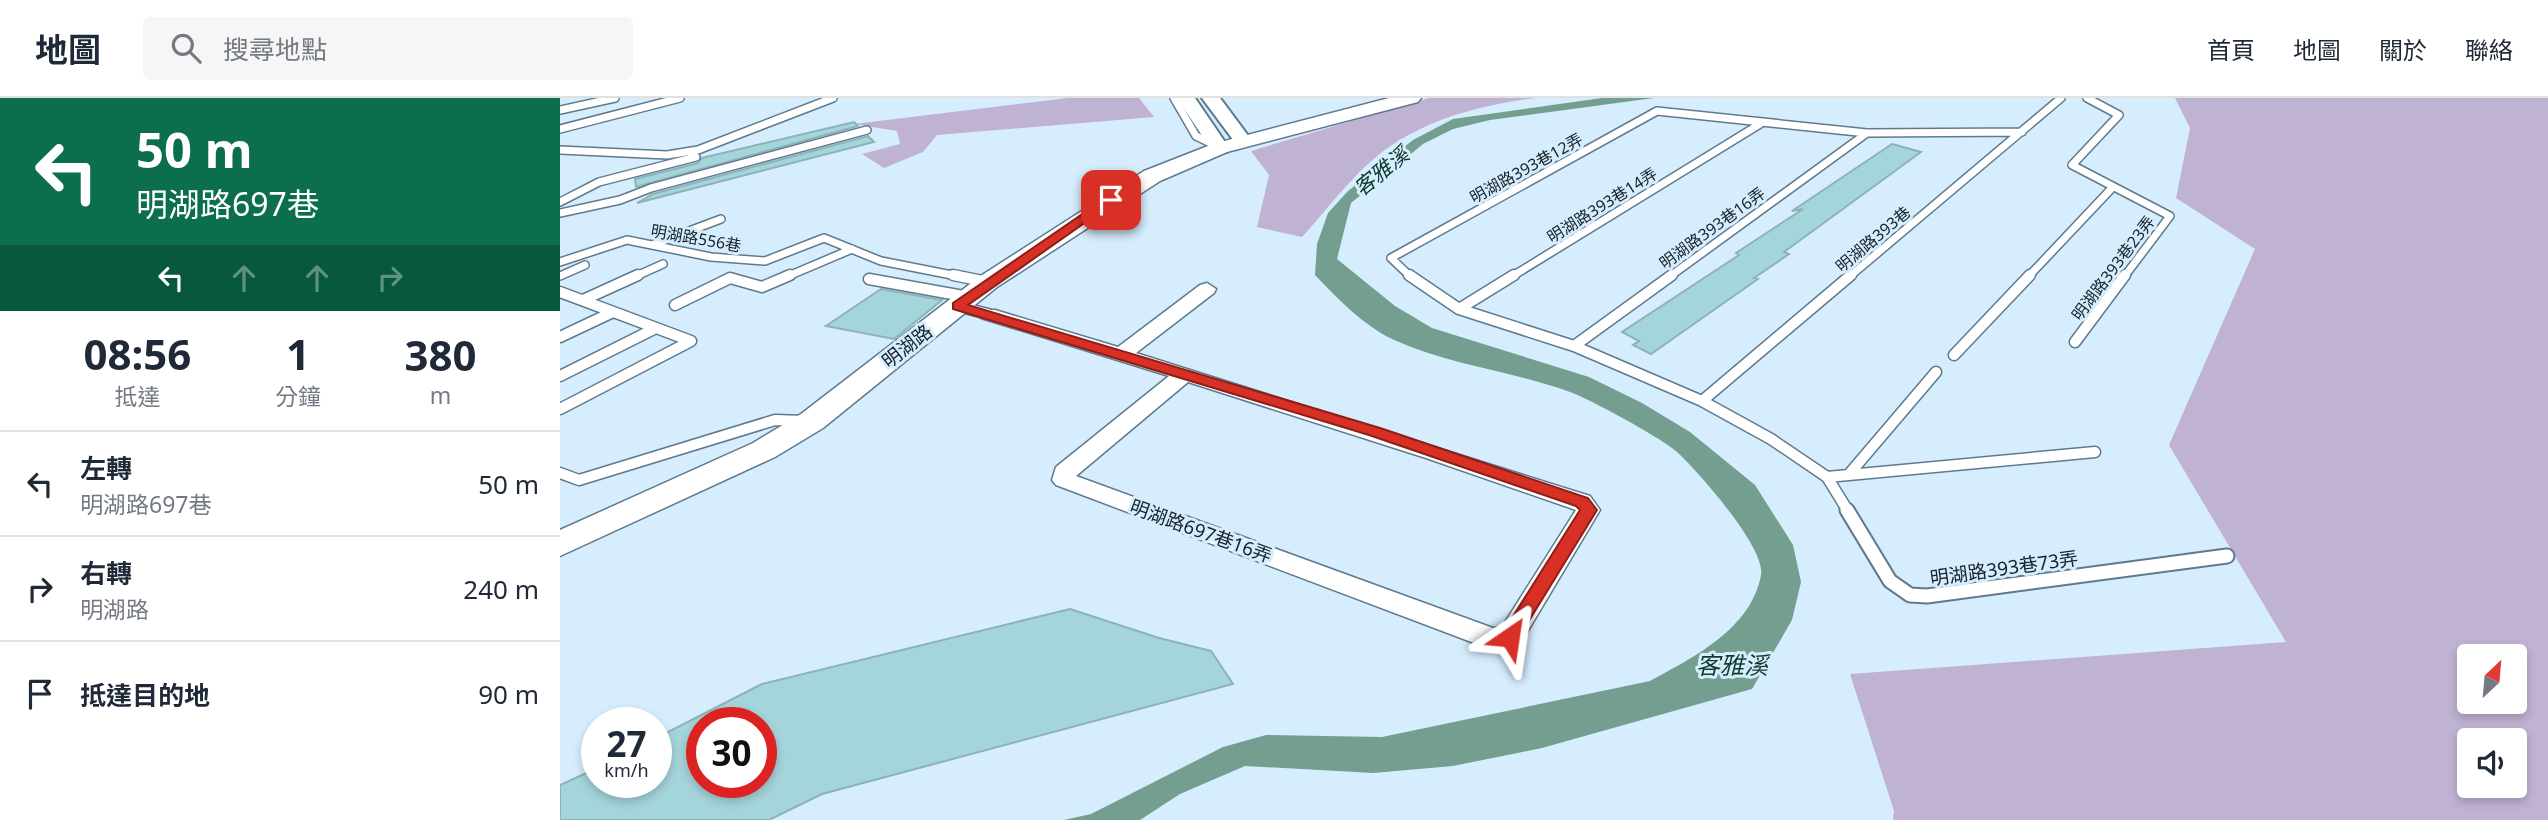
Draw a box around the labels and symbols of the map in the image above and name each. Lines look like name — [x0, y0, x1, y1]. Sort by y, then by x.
street label: 明湖路393巷12弄 — [1466, 128, 1586, 208]
water label: 客雅溪 — [1348, 138, 1417, 202]
street label: 明湖路393巷14弄 — [1543, 162, 1661, 248]
pin — [1081, 170, 1141, 230]
street label: 明湖路393巷16弄 — [1655, 182, 1769, 274]
street label: 明湖路393巷 — [1831, 201, 1915, 277]
street label: 明湖路393巷23弄 — [2066, 211, 2160, 325]
street label: 明湖路556巷 — [649, 219, 743, 257]
street label: 明湖路 — [877, 318, 937, 374]
street label: 明湖路697巷16弄 — [1126, 493, 1276, 569]
street label: 明湖路393巷73弄 — [1928, 545, 2080, 591]
position arrow — [1473, 600, 1547, 674]
north arrow — [2457, 644, 2527, 714]
water label: 客雅溪 — [1696, 648, 1771, 681]
speed limit sign: 30 — [686, 707, 777, 798]

